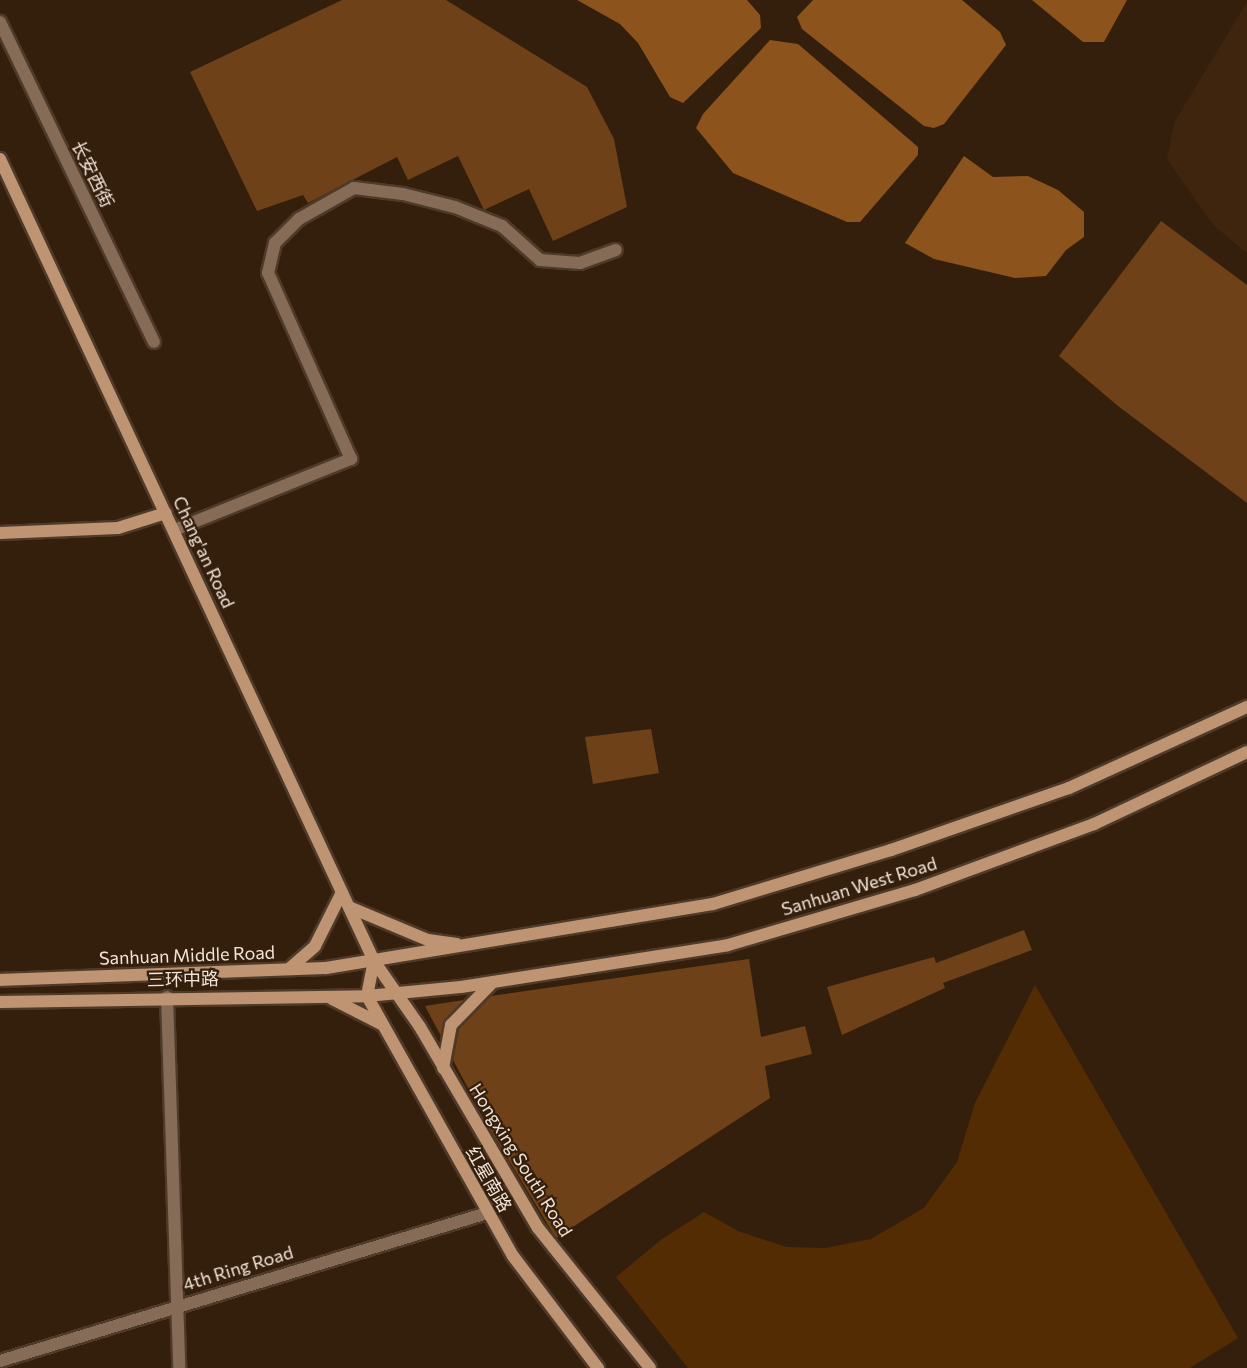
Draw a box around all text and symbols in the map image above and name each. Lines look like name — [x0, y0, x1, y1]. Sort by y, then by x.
street label: 长安西街 — [68, 137, 118, 211]
street label: Chang'an Road — [169, 493, 239, 611]
street label: Sanhuan West Road — [779, 852, 939, 920]
street label: Sanhuan Middle Road — [99, 941, 275, 969]
street label: 三环中路 — [147, 968, 219, 990]
street label: Hongxing South Road — [465, 1079, 577, 1241]
street label: 红星南路 — [462, 1142, 516, 1216]
street label: 4th Ring Road — [180, 1241, 296, 1295]

